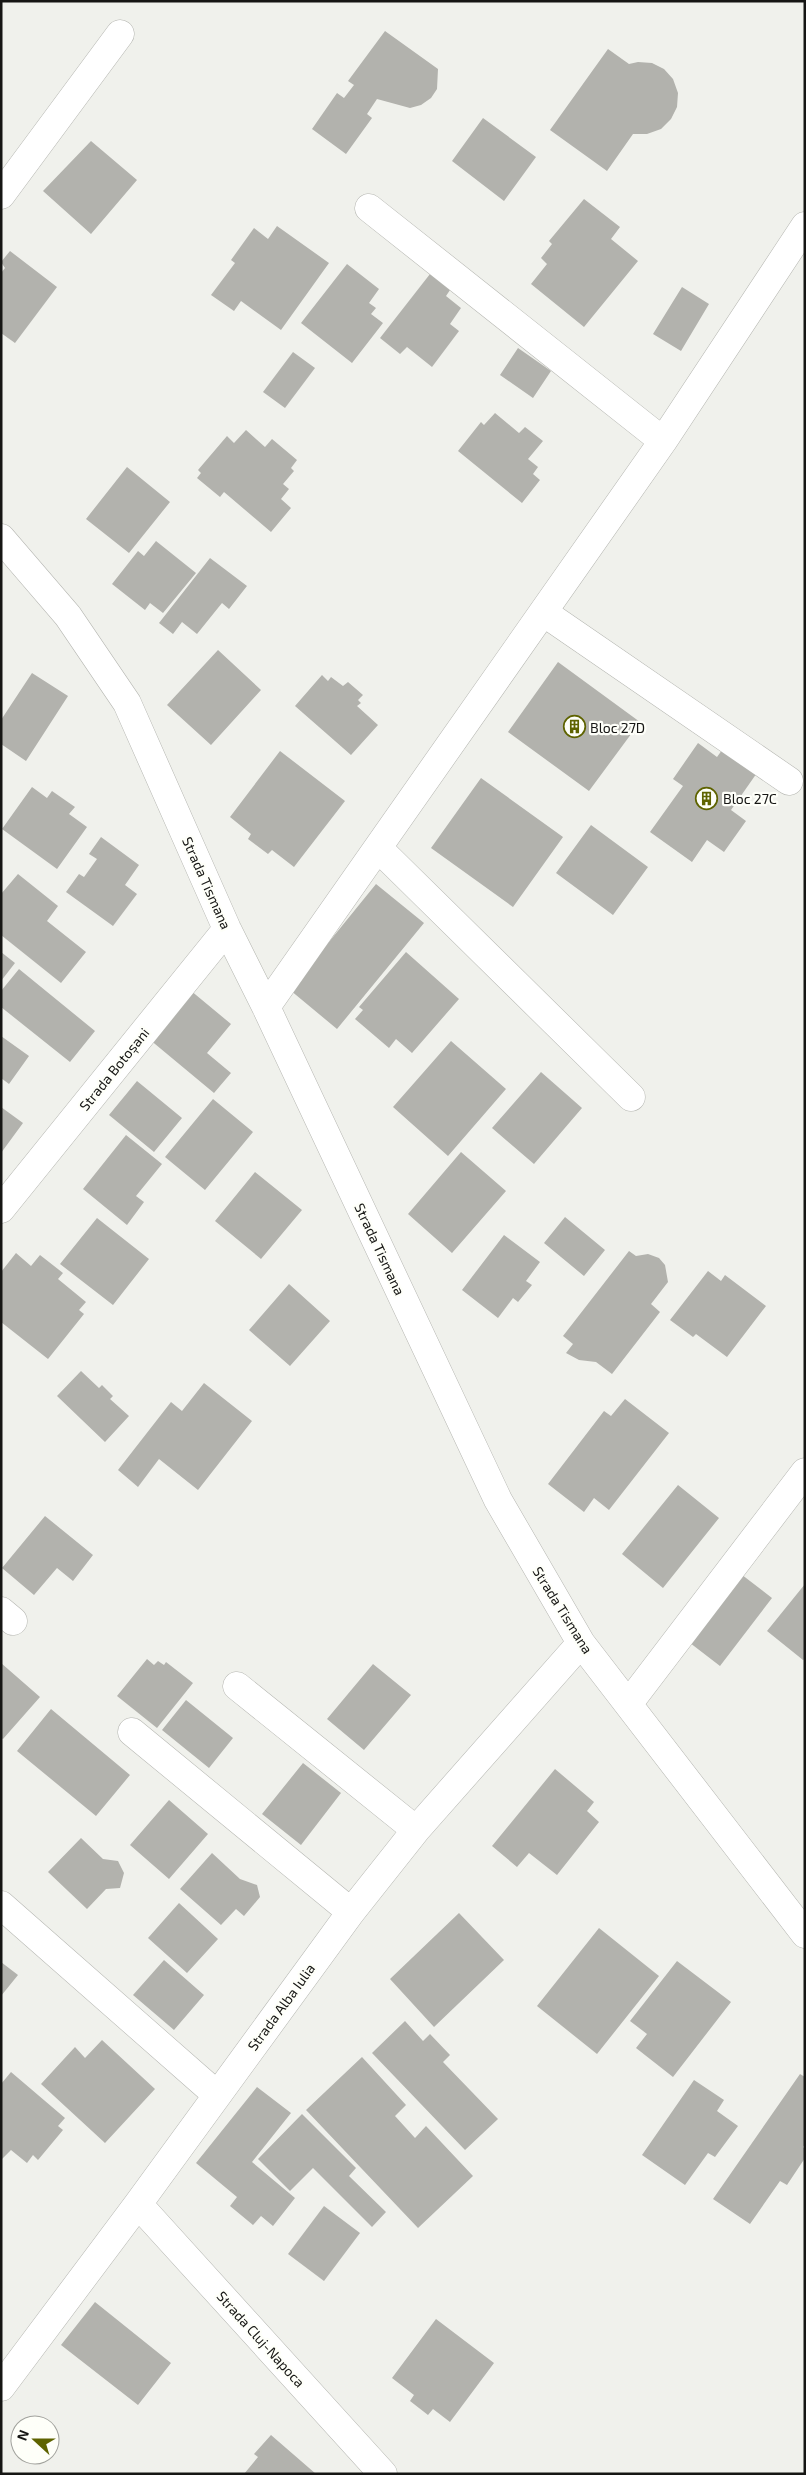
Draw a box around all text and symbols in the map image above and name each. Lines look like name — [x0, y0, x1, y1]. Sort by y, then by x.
building icon: Bloc 27D — [562, 715, 586, 739]
place label: Bloc 27D — [590, 719, 645, 736]
building icon: Bloc 27C — [695, 786, 719, 810]
place label: Bloc 27C — [723, 790, 777, 807]
street label: Strada Tismana — [179, 834, 235, 932]
street label: Strada Botoșani — [75, 1024, 153, 1114]
street label: Strada Tismana — [351, 1200, 409, 1298]
street label: Strada Tismana — [529, 1563, 597, 1657]
street label: Strada Alba Iulia — [244, 1960, 318, 2054]
street label: Strada Cluj-Napoca — [213, 2287, 309, 2391]
north arrow — [10, 2415, 60, 2465]
text: N — [13, 2427, 32, 2443]

